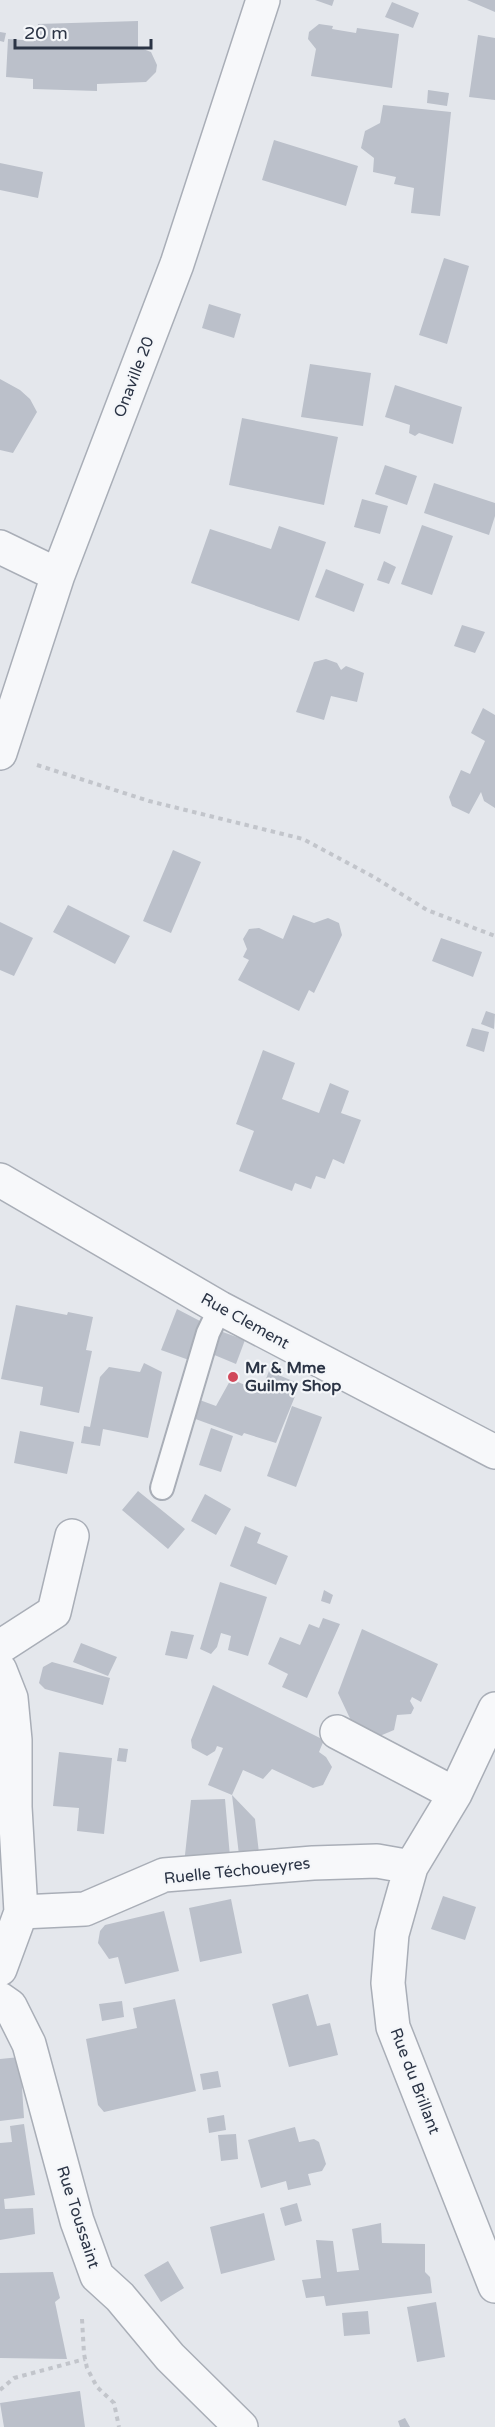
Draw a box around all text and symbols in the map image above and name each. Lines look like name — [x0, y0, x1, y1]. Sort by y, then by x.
scale bar — [15, 12, 152, 50]
text: 20 m — [24, 22, 68, 44]
street label: Onaville 20 — [109, 334, 159, 420]
street label: Rue Clement — [197, 1289, 293, 1353]
place label: Mr & Mme Guilmy Shop — [245, 1358, 341, 1396]
marker: Mr & Mme Guilmy Shop — [226, 1370, 240, 1384]
street label: Ruelle Téchoueyres — [163, 1853, 311, 1889]
street label: Rue du Brillant — [386, 2025, 444, 2137]
street label: Rue Toussaint — [52, 2163, 104, 2271]

